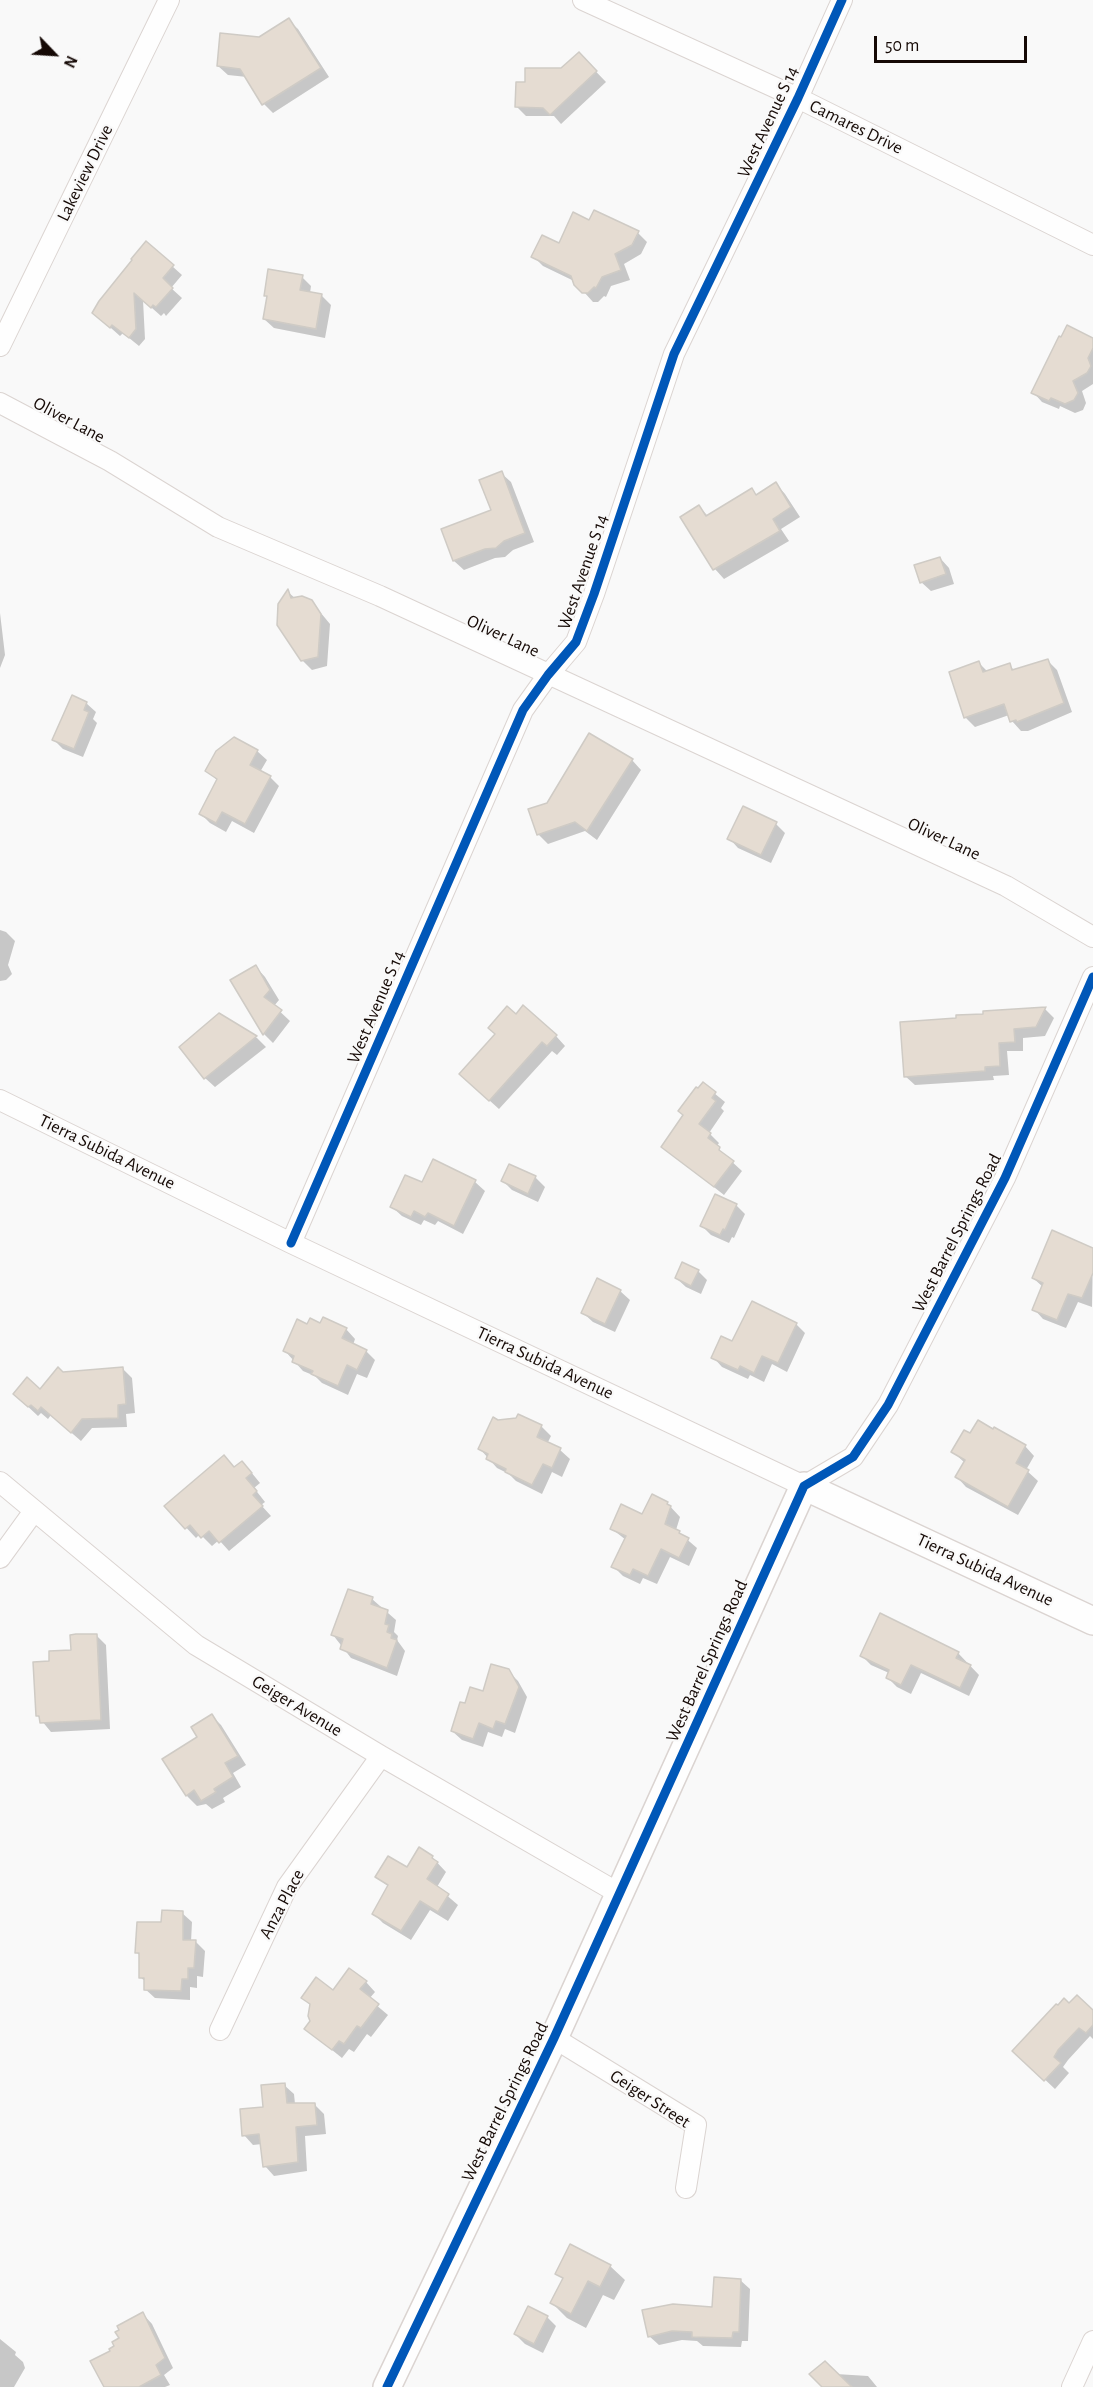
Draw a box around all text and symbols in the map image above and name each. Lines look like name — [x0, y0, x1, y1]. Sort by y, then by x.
north arrow — [24, 24, 84, 84]
scale bar — [877, 24, 1030, 62]
text: 50 m — [885, 37, 919, 55]
text: N — [61, 53, 80, 70]
street label: West Avenue S 14 — [733, 63, 803, 181]
street label: Camares Drive — [806, 95, 906, 159]
street label: Lakeview Drive — [52, 121, 118, 225]
street label: Oliver Lane — [30, 392, 108, 448]
street label: West Avenue S 14 — [553, 511, 613, 633]
street label: Oliver Lane — [463, 610, 543, 662]
street label: Oliver Lane — [904, 813, 984, 865]
street label: West Avenue S 14 — [342, 947, 410, 1067]
street label: Tierra Subida Avenue — [35, 1110, 179, 1194]
street label: West Barrel Springs Road — [908, 1150, 1006, 1316]
street label: Tierra Subida Avenue — [473, 1322, 617, 1404]
street label: Tierra Subida Avenue — [913, 1529, 1057, 1611]
street label: West Barrel Springs Road — [662, 1577, 752, 1745]
street label: Geiger Avenue — [248, 1671, 346, 1741]
street label: Anza Place — [255, 1866, 309, 1942]
street label: West Barrel Springs Road — [457, 2019, 553, 2185]
street label: Geiger Street — [606, 2065, 694, 2133]

